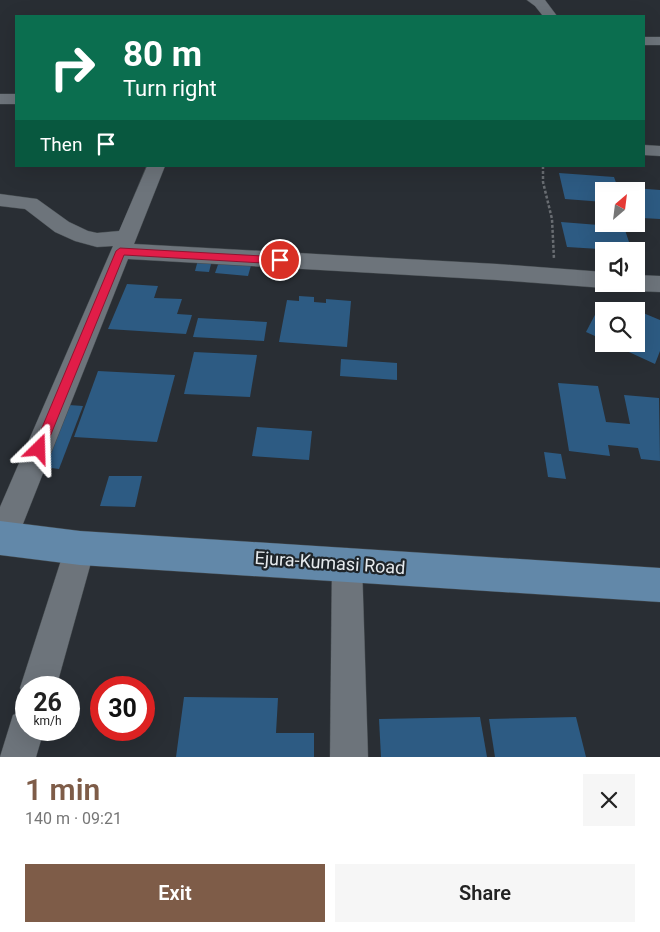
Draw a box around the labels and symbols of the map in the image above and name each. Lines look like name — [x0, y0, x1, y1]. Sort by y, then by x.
north arrow — [595, 182, 645, 232]
pin — [259, 239, 301, 281]
position arrow — [12, 422, 64, 474]
street label: Ejura-Kumasi Road — [254, 547, 406, 578]
speed limit sign: 30 — [90, 676, 155, 741]

